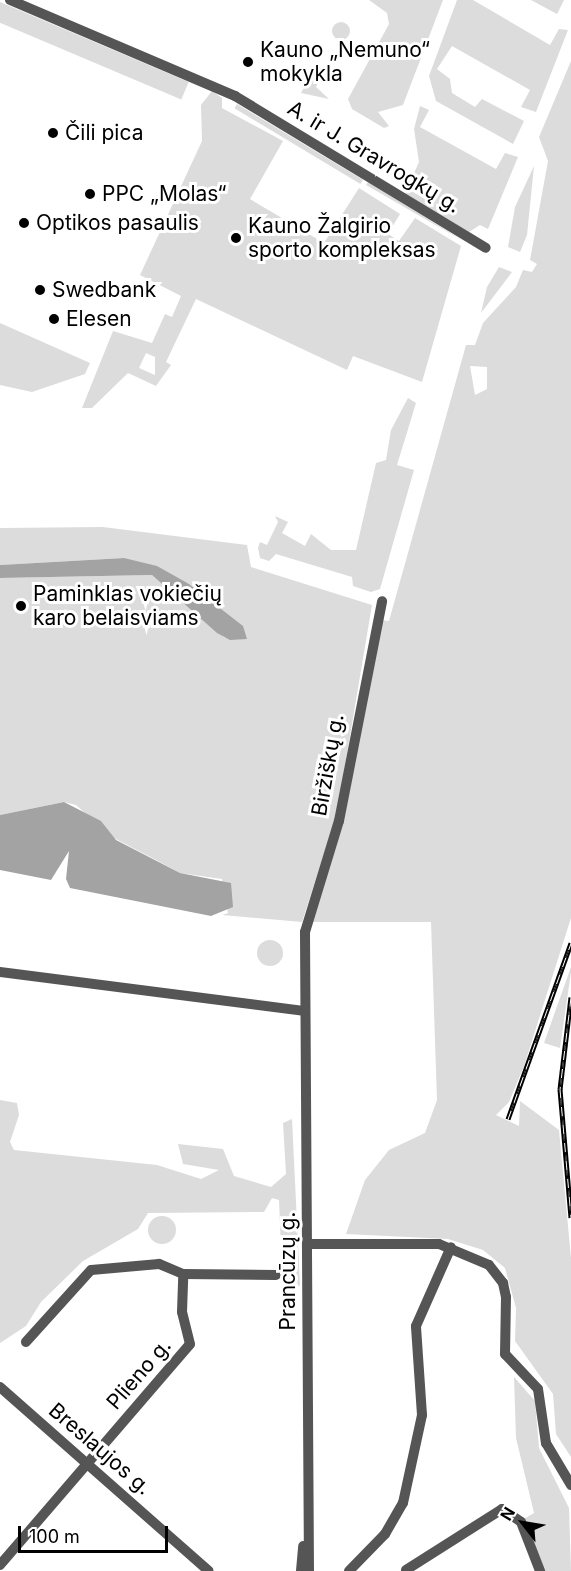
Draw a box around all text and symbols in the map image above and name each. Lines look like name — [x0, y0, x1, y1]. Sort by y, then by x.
place label: Kauno „Nemuno“ mokykla — [260, 37, 430, 87]
marker: Kauno „Nemuno“ mokykla — [241, 55, 255, 69]
street label: A. ir J. Gravrogkų g. — [283, 95, 465, 219]
place label: Čili pica — [65, 120, 143, 146]
marker: Čili pica — [46, 126, 60, 140]
place label: PPC „Molas“ — [102, 181, 227, 207]
marker: PPC „Molas“ — [83, 187, 97, 201]
place label: Optikos pasaulis — [36, 210, 199, 236]
place label: Kauno Žalgirio sporto kompleksas — [248, 213, 436, 263]
marker: Optikos pasaulis — [17, 216, 31, 230]
marker: Kauno Žalgirio sporto kompleksas — [229, 231, 243, 245]
place label: Swedbank — [52, 277, 156, 303]
marker: Swedbank — [33, 283, 47, 297]
place label: Elesen — [66, 306, 132, 332]
marker: Elesen — [47, 312, 61, 326]
place label: Paminklas vokiečių karo belaisviams — [33, 581, 222, 631]
marker: Paminklas vokiečių karo belaisviams — [14, 599, 28, 613]
street label: Biržiškų g. — [307, 712, 349, 818]
street label: Prancūzų g. — [275, 1212, 301, 1330]
street label: Plieno g. — [101, 1333, 177, 1415]
street label: Breslaujos g. — [44, 1398, 156, 1500]
north arrow — [493, 1493, 553, 1553]
text: N — [496, 1503, 519, 1524]
scale bar — [21, 1514, 171, 1552]
text: 100 m — [29, 1526, 80, 1547]

